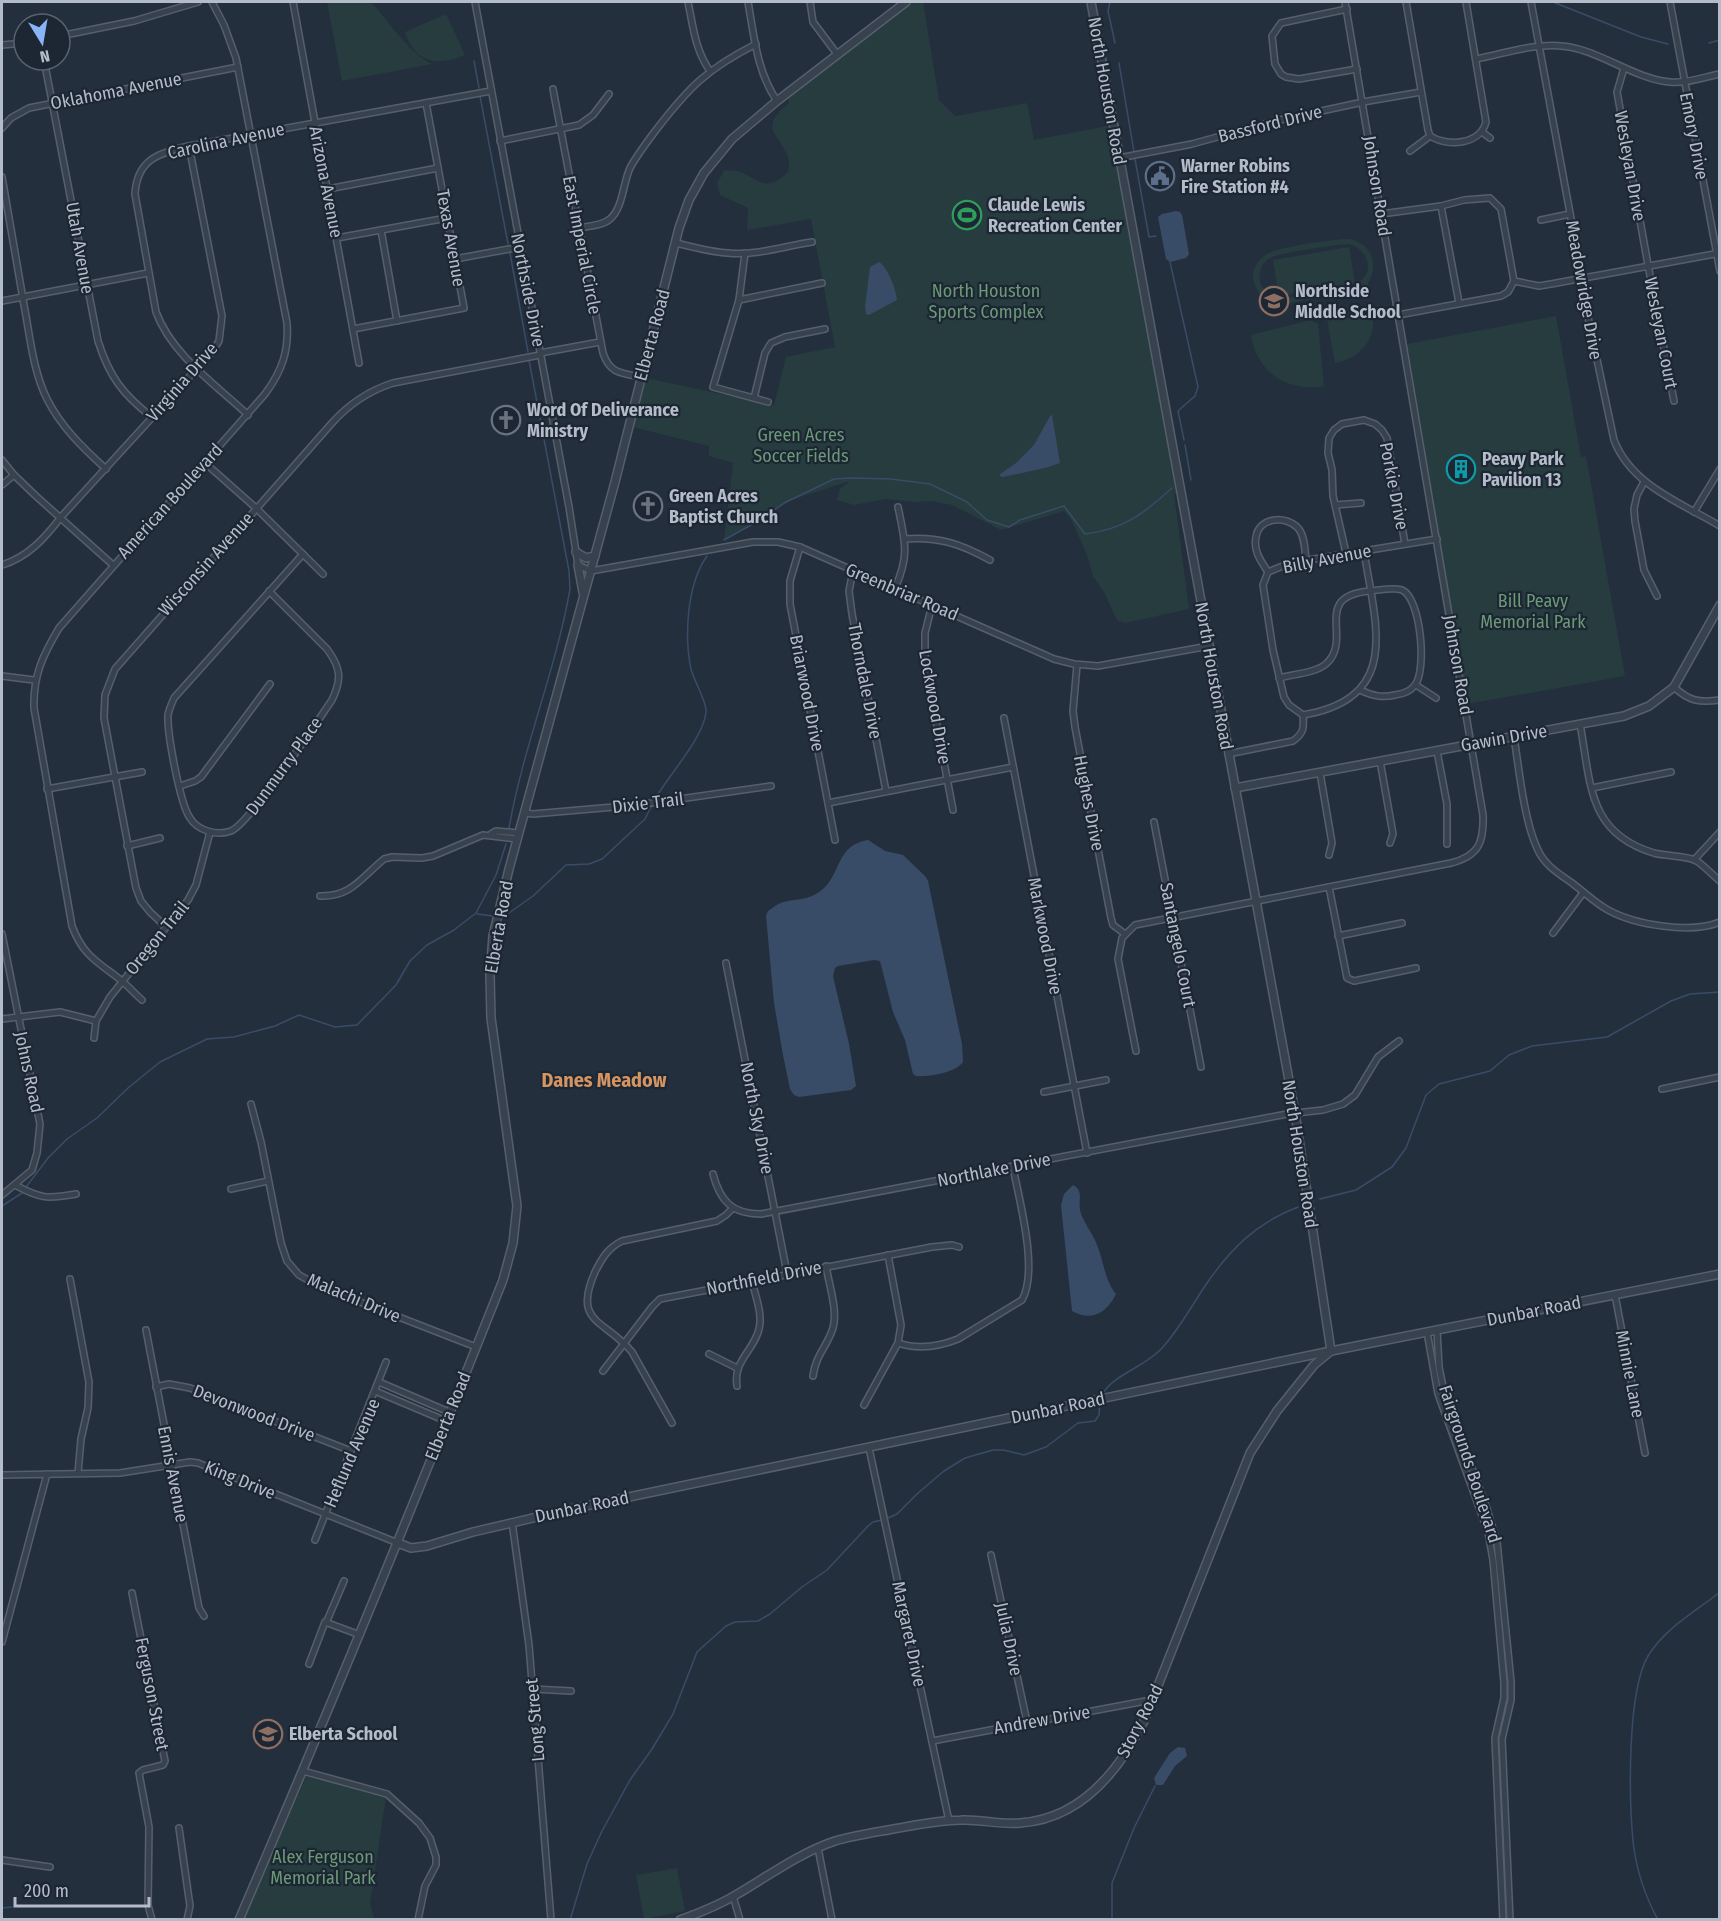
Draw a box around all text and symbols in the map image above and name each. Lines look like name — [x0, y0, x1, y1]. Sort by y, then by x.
north arrow — [12, 12, 72, 72]
street label: North Houston Road — [1083, 15, 1131, 167]
text: N — [38, 46, 51, 66]
street label: Oklahoma Avenue — [49, 67, 184, 114]
street label: Emory Drive — [1675, 91, 1713, 182]
street label: Bassford Drive — [1216, 100, 1324, 148]
street label: Wesleyan Drive — [1609, 109, 1651, 223]
street label: Carolina Avenue — [166, 118, 287, 164]
street label: Arizona Avenue — [304, 124, 348, 240]
street label: Johnson Road — [1358, 134, 1396, 238]
place label: Warner Robins Fire Station #4 — [1181, 155, 1290, 198]
public building icon: Warner Robins Fire Station #4 — [1144, 160, 1176, 192]
street label: East Imperial Circle — [558, 174, 606, 316]
street label: Texas Avenue — [432, 188, 470, 288]
place label: Claude Lewis Recreation Center — [988, 194, 1122, 237]
sports icon: Claude Lewis Recreation Center — [951, 199, 983, 231]
street label: Utah Avenue — [61, 200, 99, 296]
street label: Meadowridge Drive — [1561, 219, 1607, 362]
street label: Northside Drive — [506, 231, 550, 349]
street label: Wesleyan Court — [1639, 275, 1683, 391]
park label: North Houston Sports Complex — [928, 280, 1044, 323]
place label: Northside Middle School — [1295, 280, 1401, 323]
school or university icon: Northside Middle School — [1258, 285, 1290, 317]
street label: Elberta Road — [629, 287, 675, 383]
street label: Virginia Drive — [142, 338, 222, 426]
place label: Word Of Deliverance Ministry — [527, 399, 679, 442]
church icon: Word Of Deliverance Ministry — [490, 404, 522, 436]
park label: Green Acres Soccer Fields — [753, 424, 849, 467]
street label: American Boulevard — [113, 439, 227, 563]
street label: Porkie Drive — [1375, 440, 1413, 532]
place label: Peavy Park Pavilion 13 — [1482, 448, 1564, 491]
building icon: Peavy Park Pavilion 13 — [1445, 453, 1477, 485]
place label: Green Acres Baptist Church — [669, 485, 778, 528]
church icon: Green Acres Baptist Church — [632, 490, 664, 522]
street label: Wisconsin Avenue — [154, 507, 258, 620]
street label: Billy Avenue — [1281, 540, 1373, 578]
street label: Greenbriar Road — [842, 558, 962, 626]
park label: Bill Peavy Memorial Park — [1480, 590, 1586, 633]
street label: North Houston Road — [1190, 600, 1238, 752]
street label: Johnson Road — [1438, 613, 1478, 717]
street label: Thorndale Drive — [843, 621, 887, 741]
street label: Briarwood Drive — [785, 633, 829, 753]
street label: Lockwood Drive — [914, 648, 956, 766]
street label: Dunmurry Place — [241, 712, 327, 820]
street label: Gawin Drive — [1459, 720, 1549, 756]
street label: Hughes Drive — [1069, 753, 1109, 853]
street label: Dixie Trail — [611, 788, 685, 818]
street label: Markwood Drive — [1023, 875, 1067, 997]
street label: Elberta Road — [480, 879, 518, 975]
street label: Santangelo Court — [1155, 881, 1201, 1009]
street label: Oregon Trail — [120, 896, 194, 979]
street label: Johns Road — [10, 1029, 48, 1115]
street label: North Sky Drive — [735, 1060, 779, 1176]
district label: Danes Meadow — [542, 1068, 667, 1092]
street label: North Houston Road — [1277, 1078, 1323, 1230]
street label: Northlake Drive — [935, 1148, 1053, 1192]
street label: Northfield Drive — [704, 1256, 824, 1300]
street label: Malachi Drive — [304, 1269, 404, 1328]
street label: Dunbar Road — [1485, 1291, 1583, 1331]
street label: Minnie Lane — [1611, 1328, 1649, 1420]
street label: Elberta Road — [420, 1368, 476, 1464]
street label: Devonwood Drive — [190, 1380, 318, 1446]
street label: Fairgrounds Boulevard — [1434, 1382, 1506, 1546]
street label: Dunbar Road — [1009, 1387, 1107, 1429]
street label: Heflund Avenue — [319, 1395, 385, 1511]
street label: Ennis Avenue — [153, 1424, 193, 1524]
street label: King Drive — [201, 1456, 279, 1504]
street label: Dunbar Road — [533, 1486, 631, 1528]
street label: Margaret Drive — [887, 1579, 931, 1689]
street label: Julia Drive — [990, 1600, 1028, 1678]
street label: Ferguson Street — [130, 1635, 174, 1753]
street label: Long Street — [520, 1677, 550, 1763]
street label: Story Road — [1112, 1680, 1168, 1762]
street label: Andrew Drive — [992, 1701, 1092, 1739]
school or university icon: Elberta School — [252, 1718, 284, 1750]
place label: Elberta School — [289, 1723, 397, 1745]
park label: Alex Ferguson Memorial Park — [270, 1846, 376, 1889]
scale bar — [15, 1870, 148, 1908]
text: 200 m — [24, 1880, 69, 1902]

